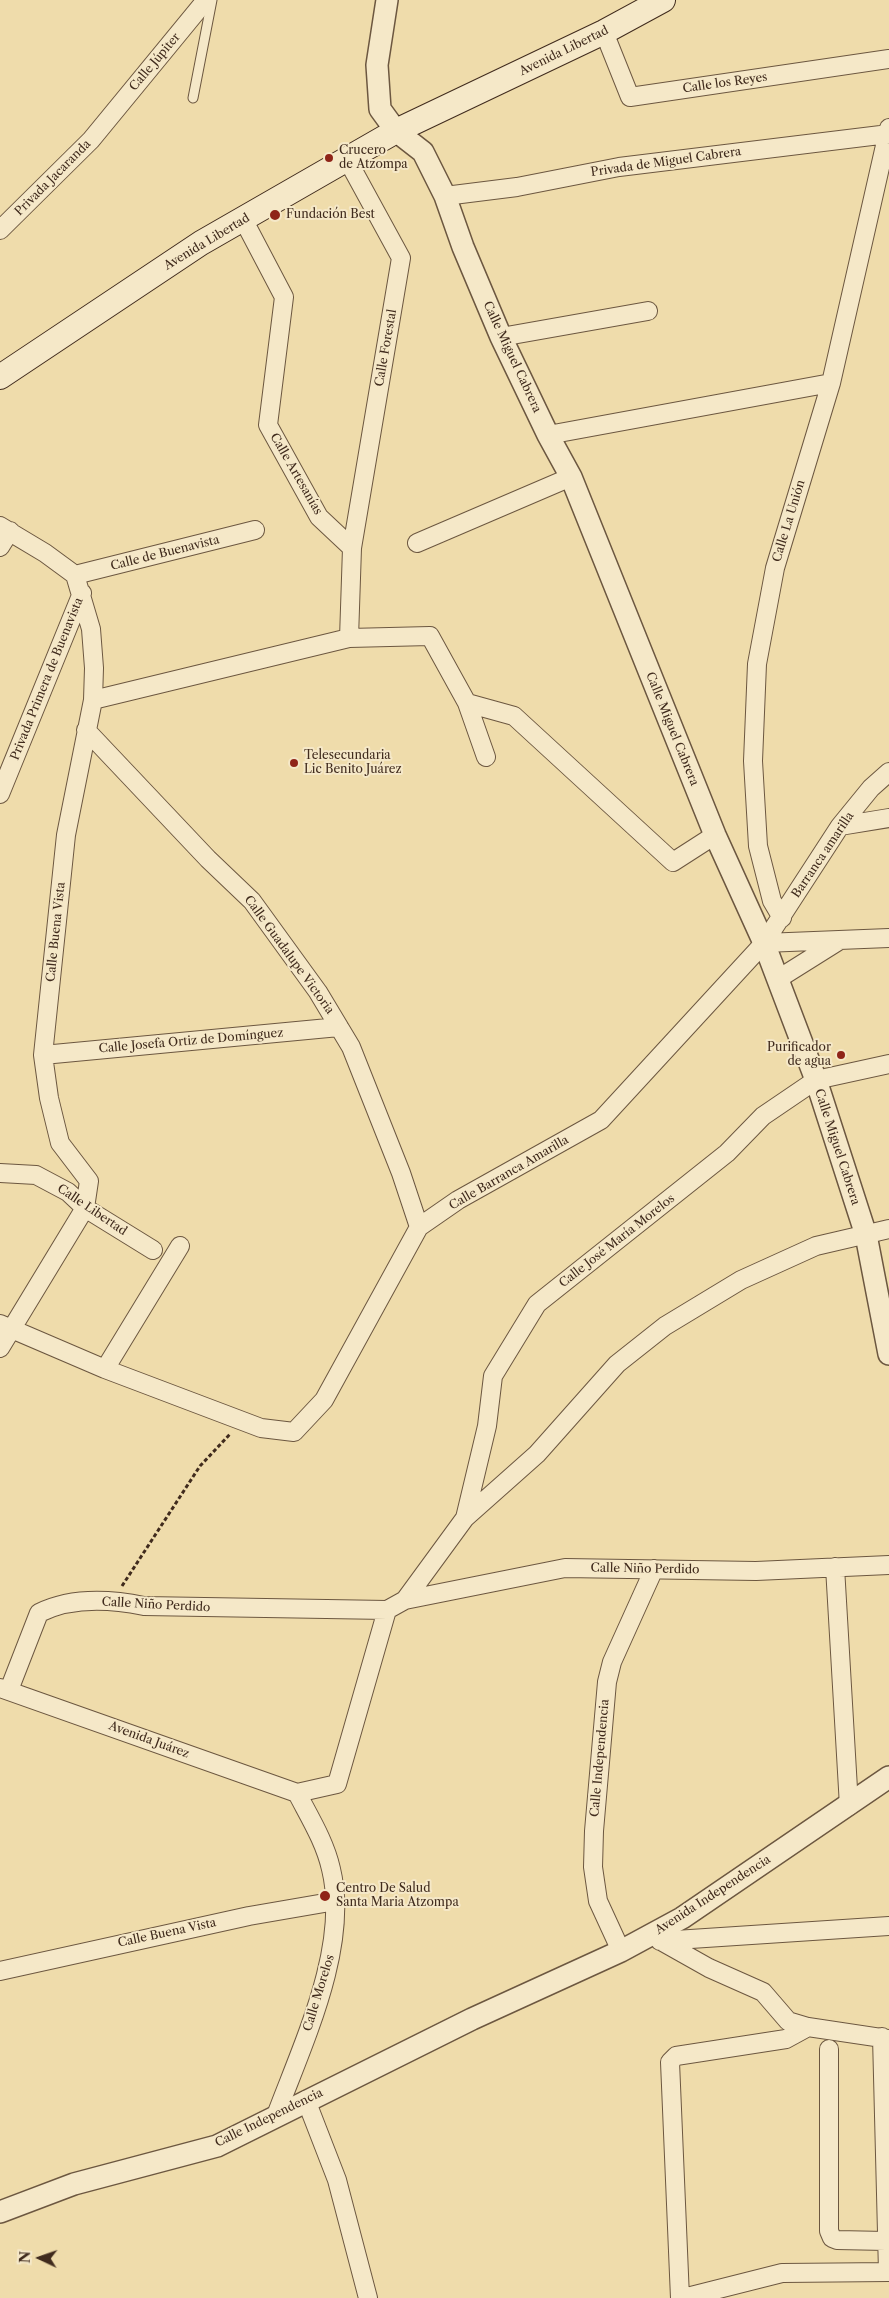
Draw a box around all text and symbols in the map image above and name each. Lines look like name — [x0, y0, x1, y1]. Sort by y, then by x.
street label: Avenida Libertad — [517, 23, 611, 79]
street label: Calle Júpiter — [127, 30, 183, 94]
street label: Calle los Reyes — [682, 70, 768, 96]
street label: Privada Jacaranda — [12, 137, 94, 219]
place label: Crucero de Atzompa — [339, 144, 408, 172]
street label: Privada de Miguel Cabrera — [590, 144, 742, 180]
marker: Crucero de Atzompa — [323, 152, 335, 164]
marker: Fundación Best — [268, 208, 282, 222]
place label: Fundación Best — [286, 208, 375, 222]
street label: Avenida Libertad — [162, 211, 252, 273]
street label: Calle Miguel Cabrera — [480, 299, 544, 415]
street label: Calle Forestal — [372, 308, 400, 388]
street label: Calle Artesanías — [267, 431, 325, 517]
street label: Calle La Unión — [770, 478, 808, 564]
street label: Calle de Buenavista — [109, 532, 221, 574]
street label: Privada Primera de Buenavista — [8, 596, 86, 762]
street label: Calle Miguel Cabrera — [643, 670, 701, 788]
place label: Telesecundaria Lic Benito Juárez — [304, 749, 402, 777]
marker: Telesecundaria Lic Benito Juárez — [288, 757, 300, 769]
street label: Barranca amarilla — [789, 809, 857, 901]
street label: Calle Buena Vista — [44, 881, 68, 983]
street label: Calle Guadalupe Victoria — [241, 893, 337, 1017]
street label: Calle Josefa Ortiz de Domínguez — [98, 1026, 284, 1056]
place label: Purificador de agua — [767, 1041, 831, 1069]
marker: Purificador de agua — [835, 1049, 847, 1061]
street label: Calle Miguel Cabrera — [811, 1087, 863, 1207]
street label: Calle Barranca Amarilla — [447, 1133, 571, 1213]
street label: Calle Libertad — [54, 1181, 130, 1239]
street label: Calle José María Morelos — [556, 1191, 678, 1291]
street label: Calle Niño Perdido — [590, 1561, 700, 1577]
street label: Calle Niño Perdido — [101, 1595, 211, 1615]
street label: Calle Independencia — [588, 1699, 612, 1817]
street label: Avenida Juárez — [107, 1719, 191, 1761]
street label: Avenida Independencia — [653, 1852, 773, 1938]
place label: Centro De Salud Santa Maria Atzompa — [336, 1882, 459, 1910]
marker: Centro De Salud Santa Maria Atzompa — [318, 1889, 332, 1903]
street label: Calle Buena Vista — [117, 1916, 217, 1950]
street label: Calle Morelos — [300, 1953, 338, 2033]
street label: Calle Independencia — [213, 2086, 325, 2150]
north arrow — [15, 2233, 65, 2283]
text: N — [16, 2251, 34, 2264]

